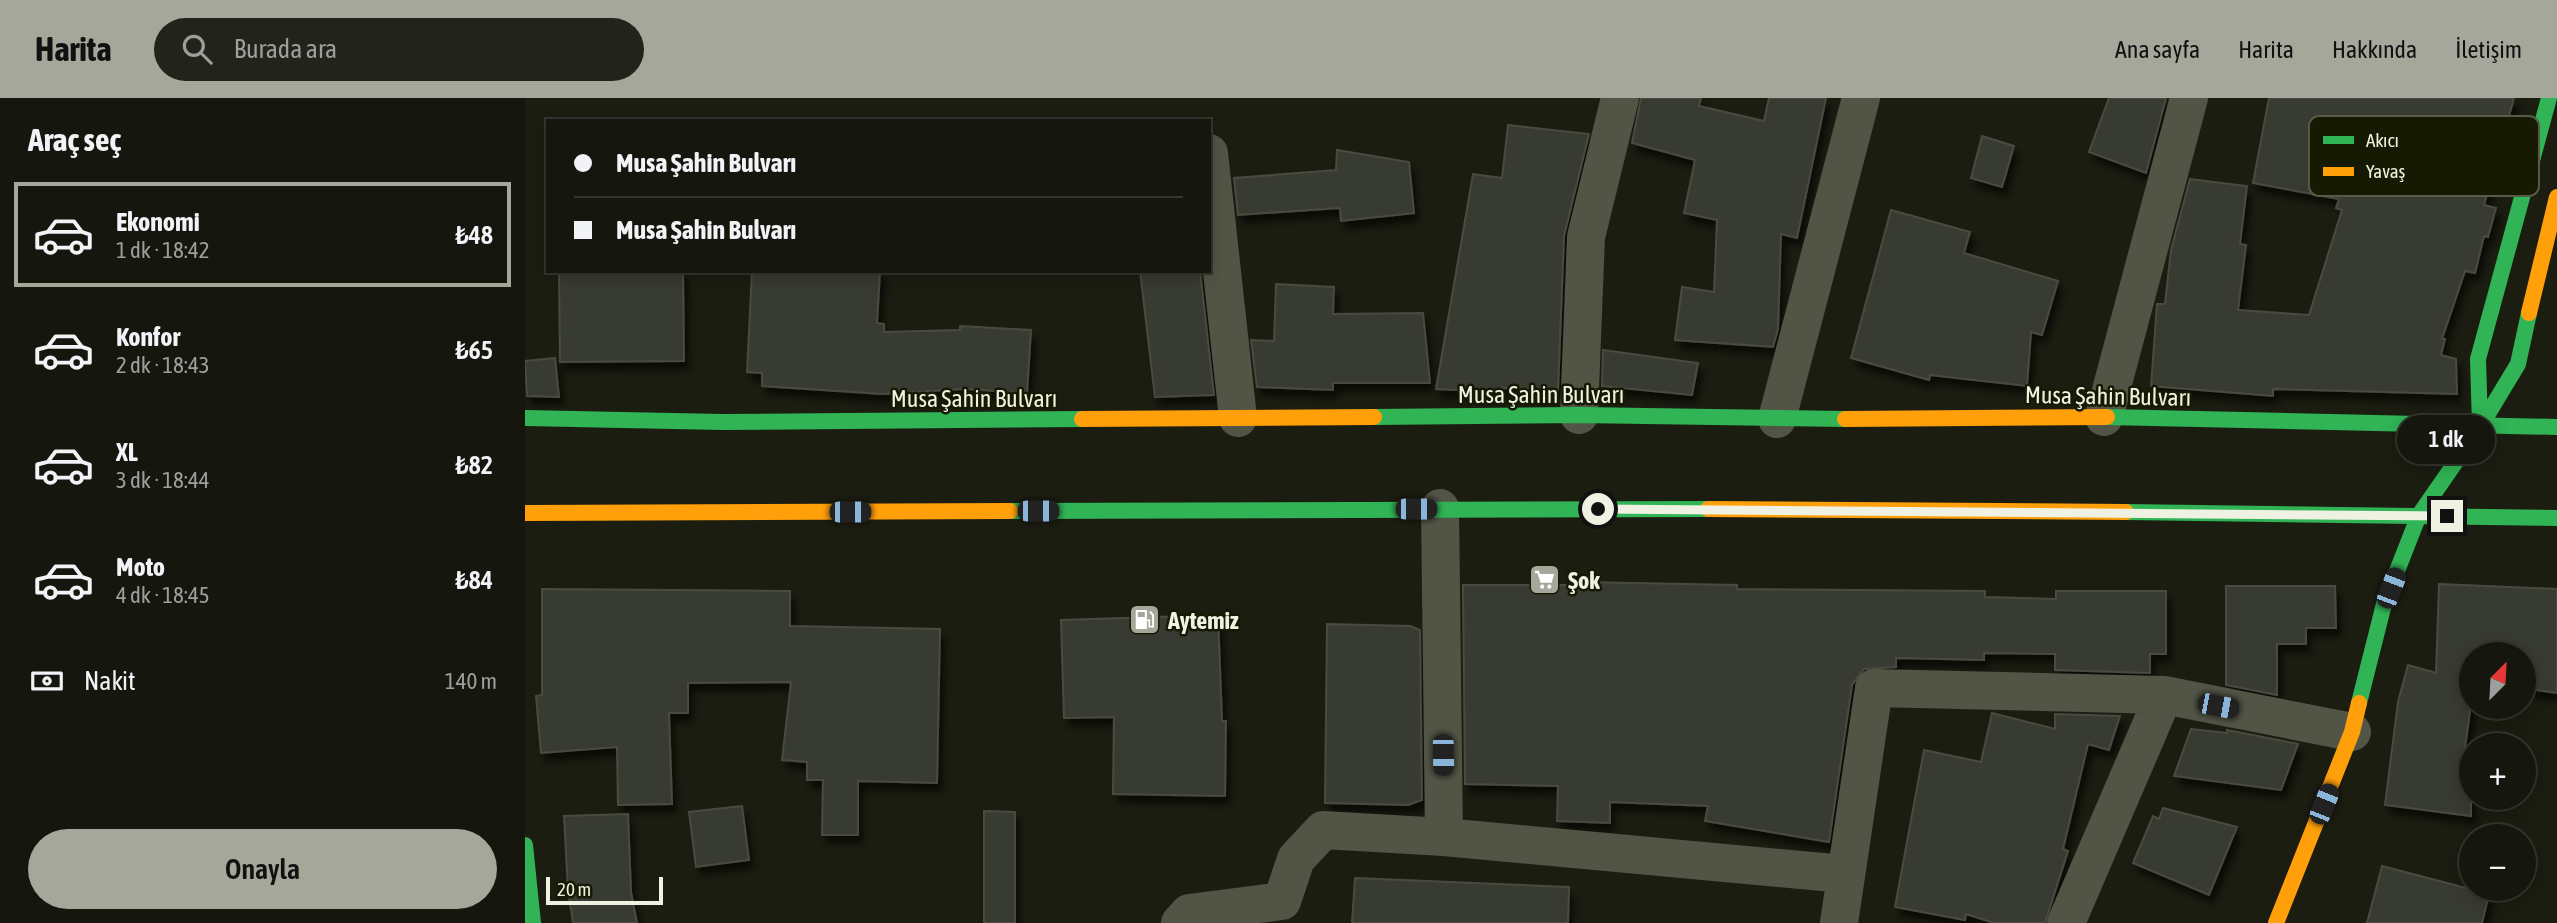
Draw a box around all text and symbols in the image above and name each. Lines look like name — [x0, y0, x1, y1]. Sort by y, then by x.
search box — [154, 18, 644, 81]
text: Harita — [35, 30, 112, 68]
icon: search — [178, 30, 216, 68]
text: Burada ara — [234, 34, 337, 64]
text: Ana sayfa — [2115, 36, 2200, 63]
text: Harita — [2238, 36, 2294, 63]
text: Hakkında — [2332, 36, 2417, 63]
text: İletişim — [2455, 36, 2522, 63]
legend — [2309, 116, 2539, 196]
text: Araç seç — [28, 121, 121, 158]
text: Akıcı — [2366, 129, 2399, 151]
text: Musa Şahin Bulvarı — [616, 148, 796, 178]
text: Yavaş — [2366, 160, 2406, 182]
icon: car — [32, 203, 95, 266]
text: Ekonomi — [116, 207, 200, 237]
text: Musa Şahin Bulvarı — [616, 215, 796, 245]
text: ₺48 — [456, 220, 493, 250]
text: 1 dk · 18:42 — [116, 237, 210, 263]
icon: car — [32, 318, 95, 381]
text: Konfor — [116, 322, 180, 352]
text: ₺65 — [456, 335, 493, 365]
text: 2 dk · 18:43 — [116, 352, 210, 378]
street label: Musa Şahin Bulvarı — [1458, 381, 1624, 408]
street label: Musa Şahin Bulvarı — [2025, 381, 2191, 411]
street label: Musa Şahin Bulvarı — [891, 385, 1057, 412]
callout: 1 dk — [2398, 414, 2496, 464]
text: 1 dk — [2429, 426, 2463, 452]
icon: car — [32, 433, 95, 496]
text: XL — [116, 437, 138, 467]
text: ₺82 — [456, 450, 493, 480]
text: 3 dk · 18:44 — [116, 467, 210, 493]
route start — [1582, 493, 1614, 525]
car — [1396, 499, 1438, 520]
route end — [2431, 500, 2463, 532]
car — [1018, 501, 1060, 522]
car — [830, 502, 872, 523]
icon: car — [32, 548, 95, 611]
text: Moto — [116, 552, 165, 582]
supermarket icon: Şok — [1528, 563, 1562, 597]
text: ₺84 — [456, 565, 493, 595]
car — [2374, 565, 2409, 611]
place label: Şok — [1568, 567, 1600, 594]
text: 4 dk · 18:45 — [116, 582, 210, 608]
fuel station icon: Aytemiz — [1128, 603, 1162, 637]
place label: Aytemiz — [1167, 607, 1239, 634]
north arrow — [2459, 642, 2536, 719]
map controls — [2459, 642, 2536, 901]
icon: cash — [28, 662, 66, 700]
text: Nakit — [84, 666, 136, 696]
text: 140 m — [445, 668, 497, 694]
car — [2196, 692, 2241, 720]
button: + — [2459, 733, 2536, 810]
car — [1433, 734, 1454, 776]
car — [2307, 781, 2342, 827]
button: − — [2459, 824, 2536, 901]
button: Onayla — [28, 829, 497, 909]
scale bar — [546, 874, 663, 906]
text: 20 m — [557, 878, 591, 900]

